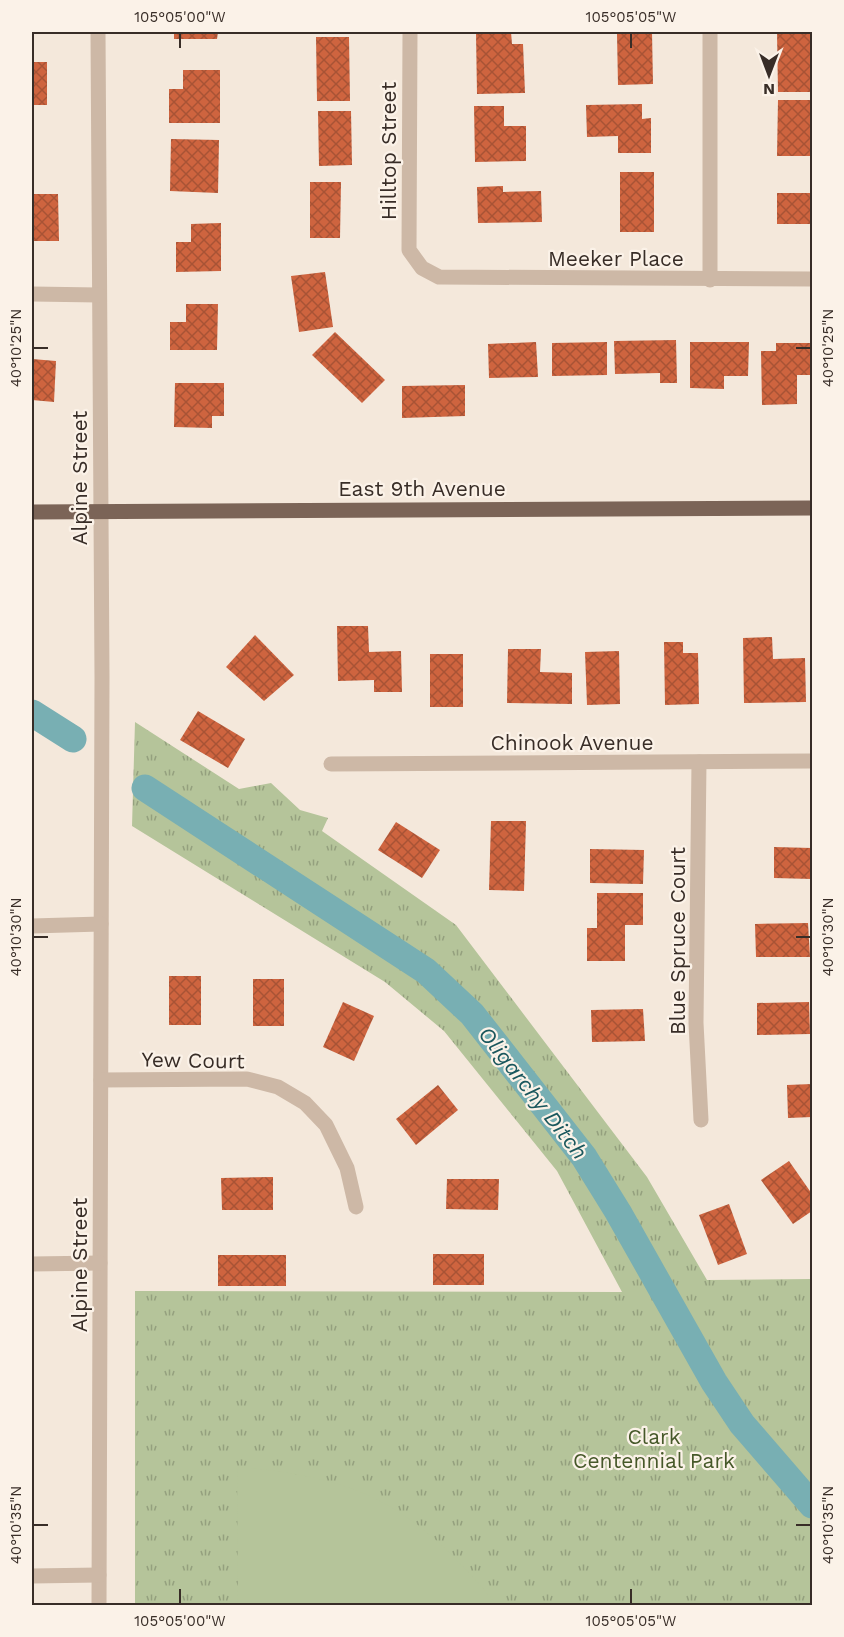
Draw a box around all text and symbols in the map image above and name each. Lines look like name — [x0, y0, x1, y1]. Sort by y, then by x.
text: 105°05'00"W — [134, 8, 226, 26]
text: 105°05'05"W — [586, 8, 676, 26]
north arrow — [739, 45, 799, 105]
text: N — [763, 80, 775, 99]
street label: Hilltop Street — [376, 82, 401, 220]
street label: Meeker Place — [548, 246, 684, 271]
text: 40°10'25"N — [7, 309, 25, 387]
text: 40°10'25"N — [819, 309, 837, 387]
street label: Alpine Street — [67, 411, 92, 545]
street label: East 9th Avenue — [338, 476, 506, 501]
street label: Chinook Avenue — [490, 730, 654, 755]
street label: Blue Spruce Court — [665, 847, 690, 1035]
text: 40°10'30"N — [7, 897, 25, 977]
text: 40°10'30"N — [819, 897, 837, 977]
water label: Oligarchy Ditch — [473, 1022, 593, 1164]
street label: Yew Court — [141, 1047, 245, 1073]
street label: Alpine Street — [67, 1198, 92, 1332]
park label: Clark Centennial Park — [573, 1424, 735, 1473]
text: 40°10'35"N — [7, 1486, 25, 1564]
text: 40°10'35"N — [819, 1486, 837, 1564]
text: 105°05'00"W — [134, 1612, 226, 1630]
text: 105°05'05"W — [586, 1612, 676, 1630]

